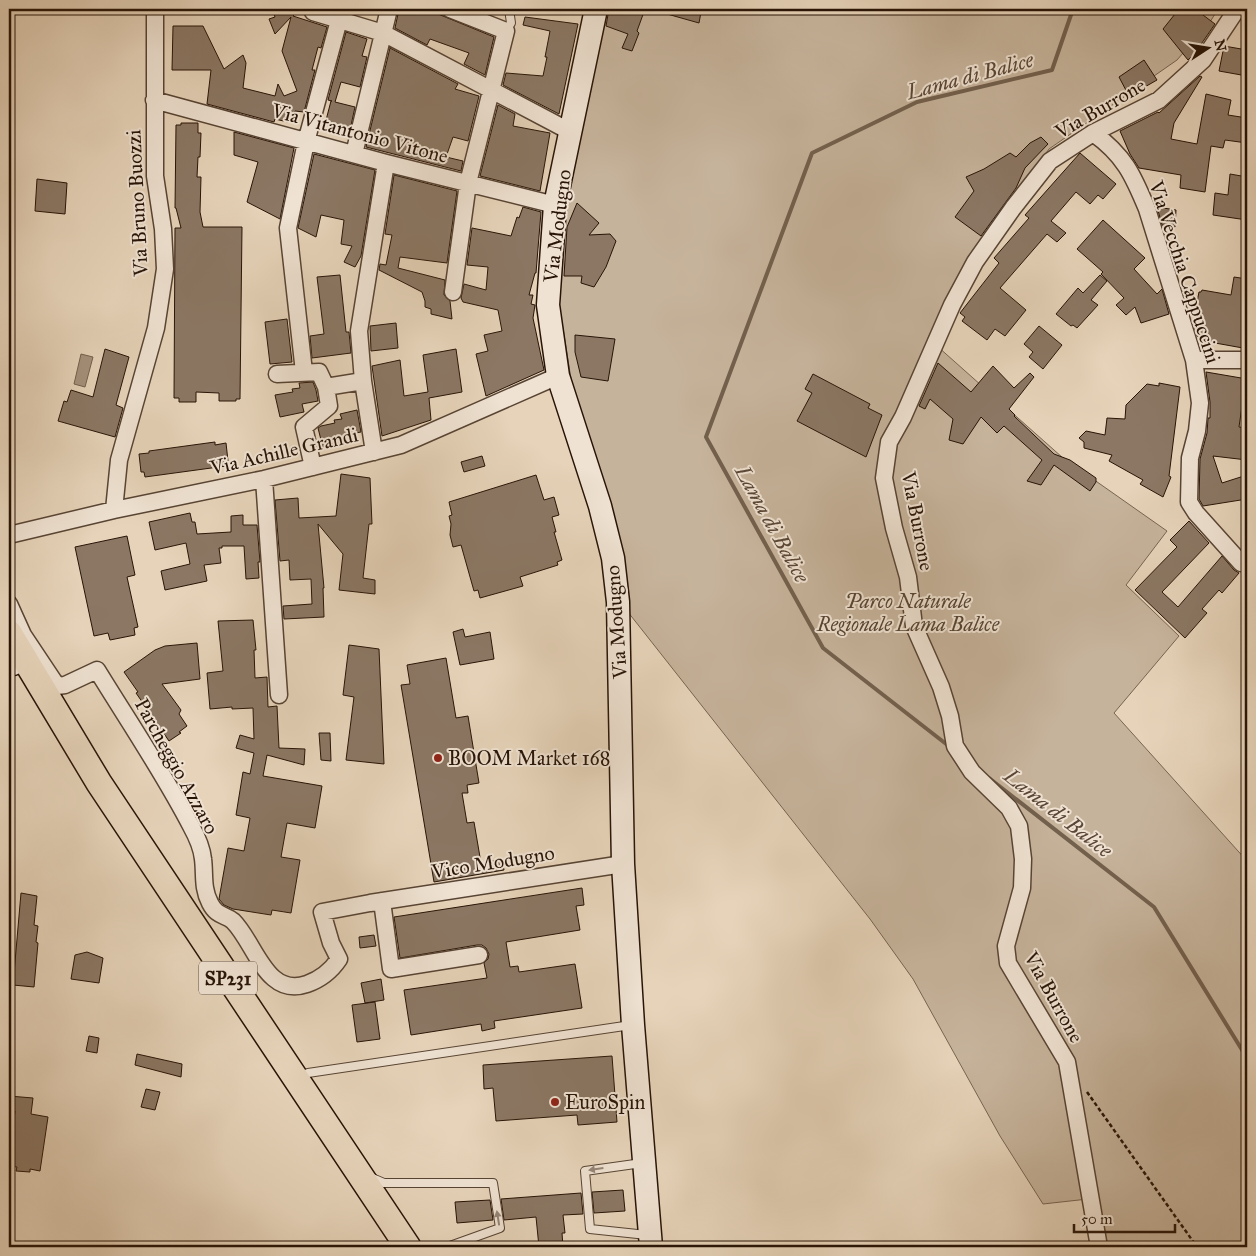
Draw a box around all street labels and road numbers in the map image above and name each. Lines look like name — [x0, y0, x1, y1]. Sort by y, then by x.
street label: Via Burrone — [1050, 73, 1149, 144]
street label: Via Vitantonio Vitone — [268, 98, 451, 168]
street label: Via Bruno Buozzi — [121, 128, 153, 278]
street label: Via Modugno — [538, 168, 577, 285]
street label: Via Vecchia Cappuccini — [1144, 177, 1226, 367]
street label: Via Achille Grandi — [207, 422, 361, 480]
street label: Via Burrone — [896, 468, 939, 573]
street label: Via Modugno — [600, 564, 633, 681]
street label: Parcheggio Azzaro — [129, 694, 224, 839]
street label: Vico Modugno — [429, 840, 556, 885]
street label: Via Burrone — [1019, 946, 1089, 1047]
road number: SP231 — [199, 961, 257, 994]

